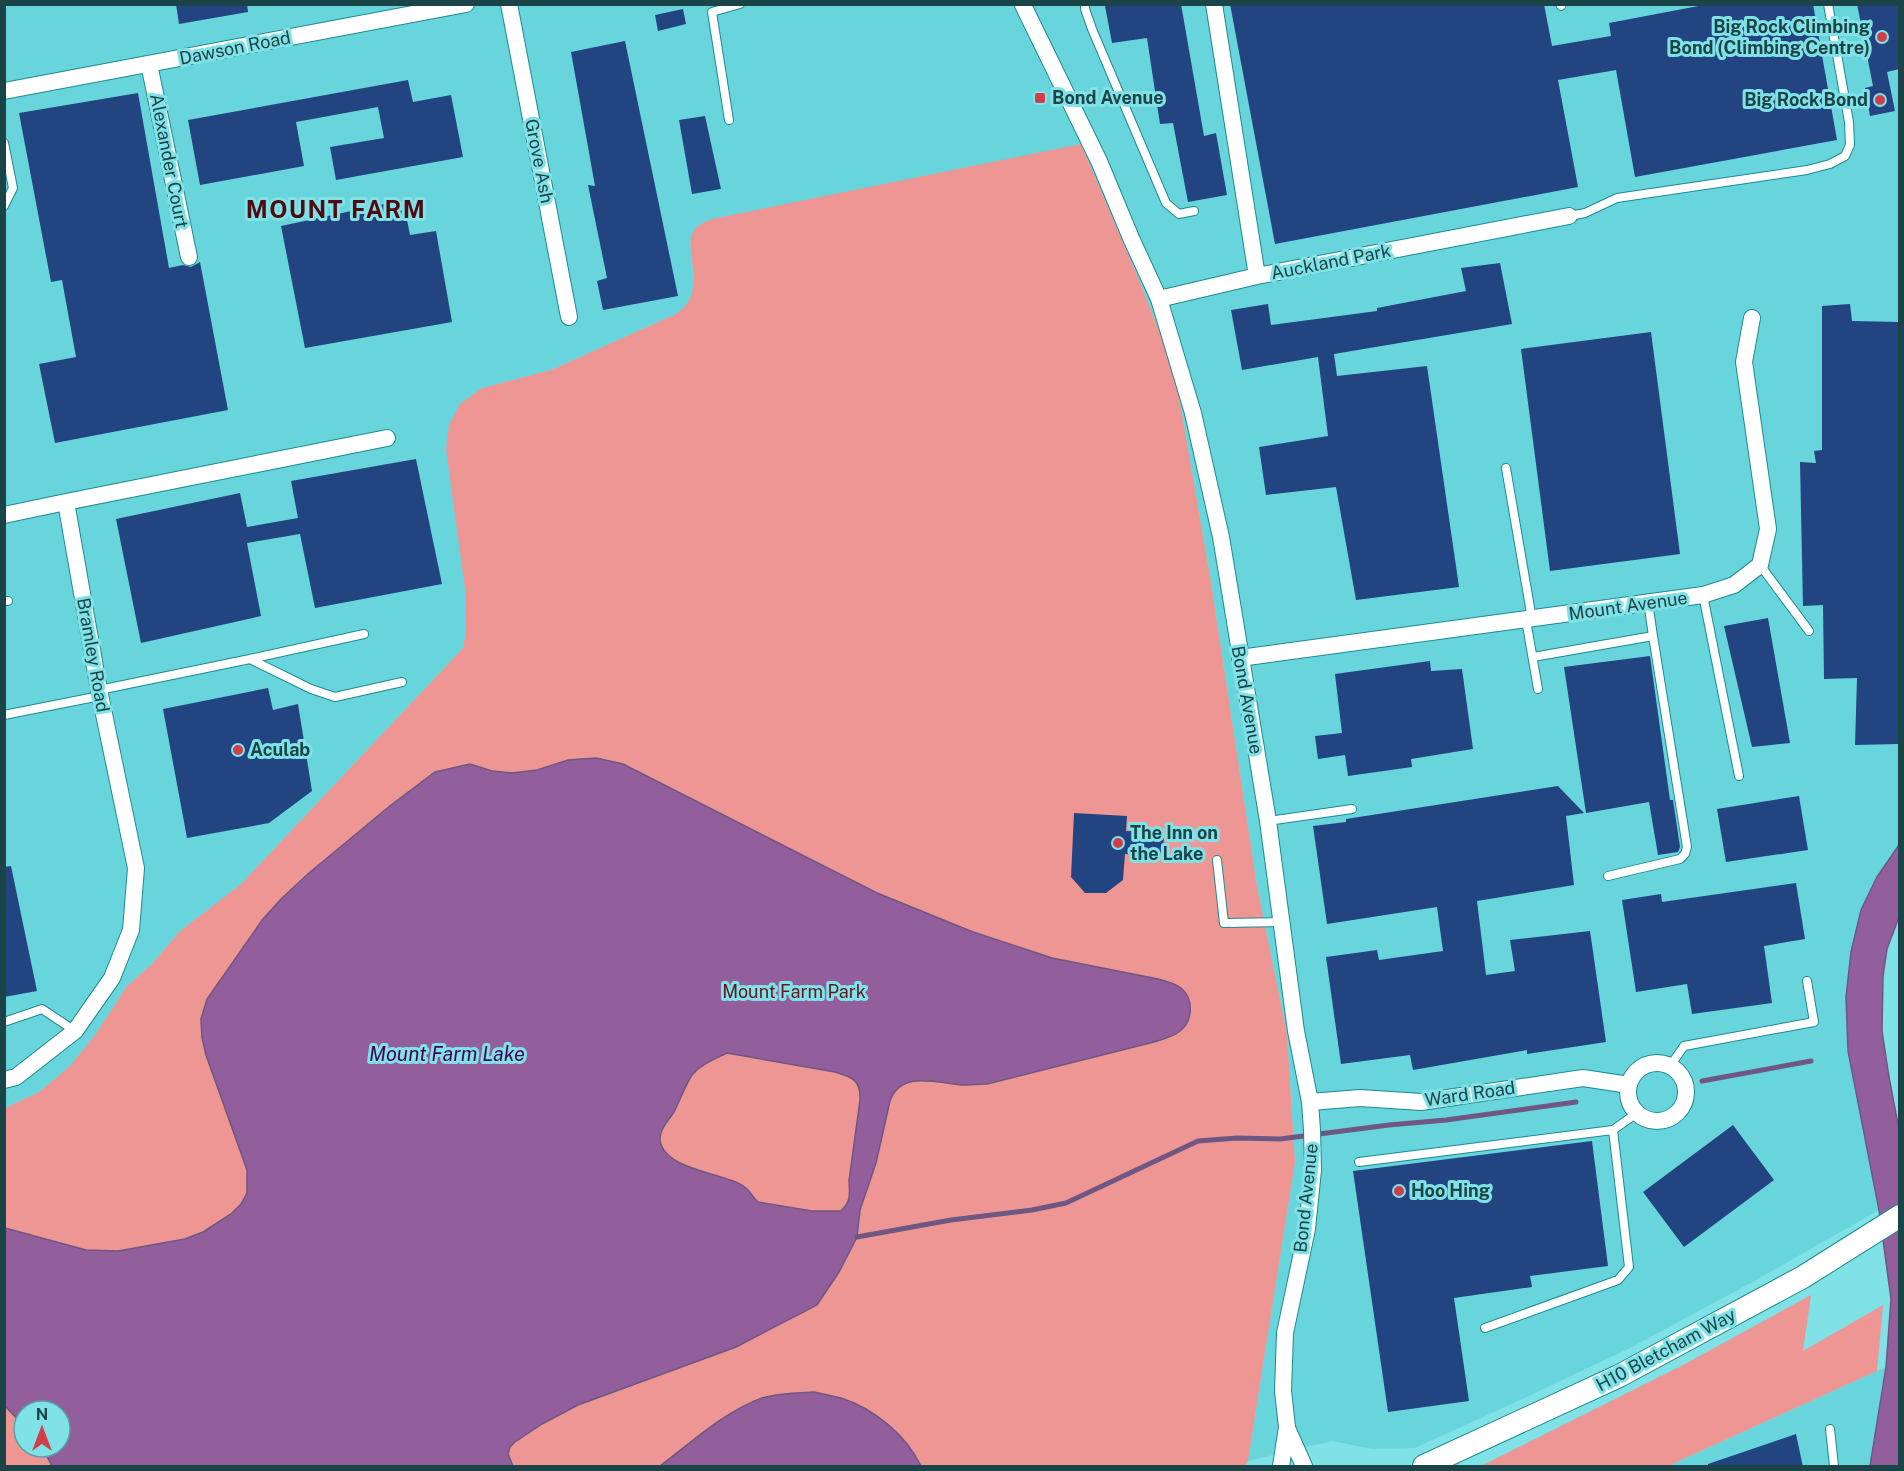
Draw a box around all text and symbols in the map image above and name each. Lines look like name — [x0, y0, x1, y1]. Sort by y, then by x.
place label: Big Rock Climbing Bond (Climbing Centre) — [1669, 16, 1870, 58]
street label: Dawson Road — [178, 26, 292, 69]
marker: Big Rock Climbing Bond (Climbing Centre) — [1875, 30, 1889, 44]
place label: Bond Avenue — [1052, 87, 1164, 108]
place label: Big Rock Bond — [1744, 89, 1868, 110]
marker: Bond Avenue — [1033, 91, 1047, 105]
street label: Alexander Court — [146, 92, 193, 230]
marker: Big Rock Bond — [1873, 93, 1887, 107]
street label: Grove Ash — [521, 117, 558, 205]
district label: MOUNT FARM — [246, 195, 426, 223]
street label: Auckland Park — [1269, 240, 1393, 283]
street label: Mount Avenue — [1567, 587, 1689, 624]
street label: Bramley Road — [73, 596, 114, 714]
street label: Bond Avenue — [1228, 644, 1267, 756]
place label: Aculab — [250, 739, 310, 760]
marker: Aculab — [231, 743, 245, 757]
place label: The Inn on the Lake — [1130, 822, 1218, 864]
marker: The Inn on the Lake — [1111, 836, 1125, 850]
park label: Mount Farm Park — [722, 981, 866, 1002]
water label: Mount Farm Lake — [369, 1042, 525, 1066]
street label: Ward Road — [1423, 1077, 1516, 1110]
street label: Bond Avenue — [1289, 1142, 1322, 1254]
place label: Hoo Hing — [1411, 1180, 1490, 1201]
marker: Hoo Hing — [1392, 1184, 1406, 1198]
street label: H10 Bletcham Way — [1592, 1304, 1740, 1395]
north arrow — [12, 1399, 72, 1459]
text: N — [36, 1405, 48, 1424]

